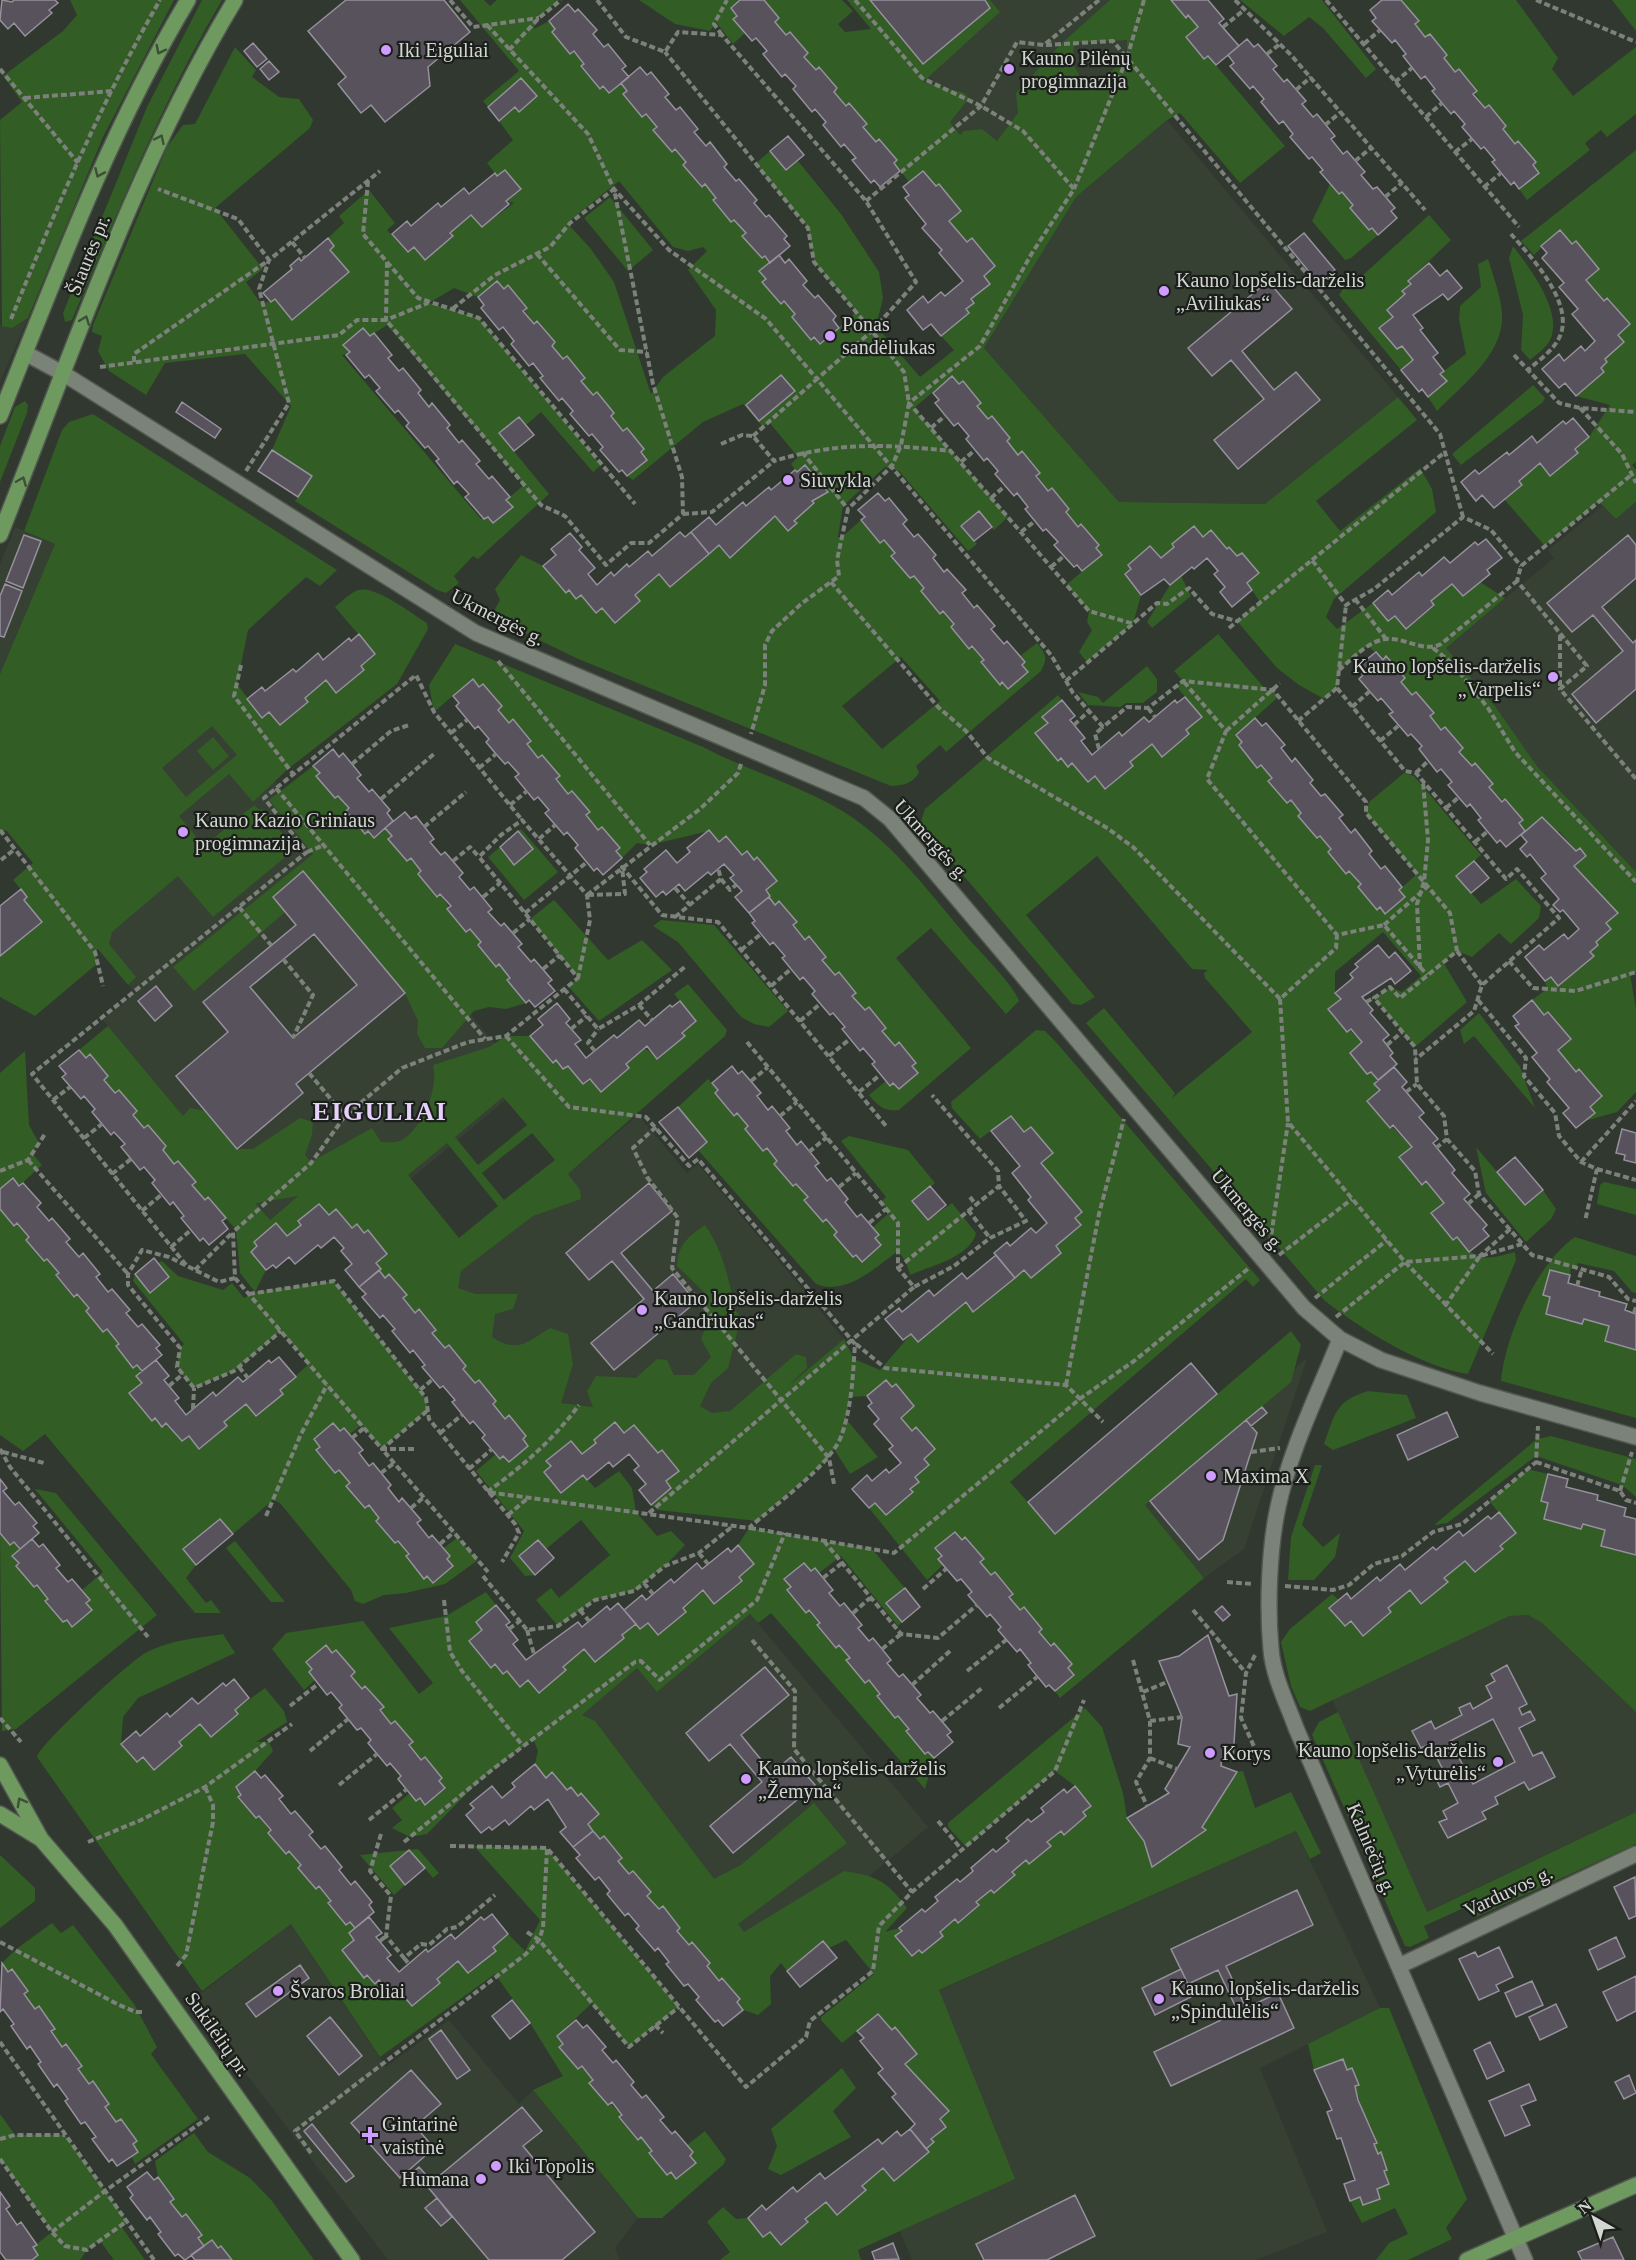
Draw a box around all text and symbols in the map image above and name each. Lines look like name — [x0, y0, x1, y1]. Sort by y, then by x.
place label: Iki Eiguliai — [398, 39, 489, 62]
marker: Iki Eiguliai — [379, 43, 393, 57]
one-way arrow — [156, 44, 167, 54]
place label: Kauno Pilėnų progimnazija — [1021, 47, 1131, 93]
marker: Kauno Pilėnų progimnazija — [1002, 62, 1016, 76]
one-way arrow — [152, 135, 164, 146]
one-way arrow — [95, 166, 107, 177]
street label: Šiaurės pr. — [61, 211, 115, 299]
place label: Kauno lopšelis-darželis „Aviliukas“ — [1176, 269, 1364, 314]
marker: Kauno lopšelis-darželis „Aviliukas“ — [1157, 284, 1171, 298]
place label: Ponas sandėliukas — [842, 313, 936, 358]
one-way arrow — [78, 315, 91, 325]
marker: Ponas sandėliukas — [823, 329, 837, 343]
place label: Siuvykla — [800, 469, 871, 492]
marker: Siuvykla — [781, 473, 795, 487]
one-way arrow — [14, 476, 27, 486]
street label: Ukmergės g. — [447, 584, 548, 651]
place label: Kauno lopšelis-darželis „Varpelis“ — [1353, 655, 1541, 701]
marker: Kauno lopšelis-darželis „Varpelis“ — [1546, 670, 1560, 684]
street label: Ukmergės g. — [889, 795, 974, 886]
place label: Kauno Kazio Griniaus progimnazija — [195, 809, 375, 855]
marker: Kauno Kazio Griniaus progimnazija — [176, 825, 190, 839]
district label: EIGULIAI — [313, 1097, 447, 1126]
street label: Ukmergės g. — [1206, 1164, 1289, 1257]
place label: Kauno lopšelis-darželis „Gandriukas“ — [654, 1287, 842, 1332]
marker: Kauno lopšelis-darželis „Gandriukas“ — [635, 1303, 649, 1317]
place label: Maxima X — [1223, 1465, 1310, 1487]
marker: Maxima X — [1204, 1469, 1218, 1483]
place label: Kauno lopšelis-darželis „Vyturėlis“ — [1298, 1739, 1486, 1785]
place label: Korys — [1222, 1742, 1271, 1765]
marker: Korys — [1203, 1746, 1217, 1760]
marker: Kauno lopšelis-darželis „Vyturėlis“ — [1491, 1755, 1505, 1769]
place label: Kauno lopšelis-darželis „Žemyna“ — [758, 1757, 946, 1803]
marker: Kauno lopšelis-darželis „Žemyna“ — [739, 1772, 753, 1786]
one-way arrow — [17, 1797, 28, 1808]
street label: Kalniečių g. — [1342, 1800, 1401, 1899]
street label: Varduvos g. — [1460, 1861, 1556, 1922]
place label: Kauno lopšelis-darželis „Spindulėlis“ — [1171, 1977, 1359, 2023]
place label: Švaros Broliai — [290, 1979, 405, 2002]
marker: Švaros Broliai — [271, 1984, 285, 1998]
street label: Sukilėlių pr. — [180, 1988, 255, 2081]
marker: Kauno lopšelis-darželis „Spindulėlis“ — [1152, 1992, 1166, 2006]
place label: Gintarinė vaistinė — [382, 2113, 458, 2158]
marker: Gintarinė vaistinė — [363, 2128, 377, 2142]
place label: Iki Topolis — [508, 2155, 595, 2178]
marker: Iki Topolis — [489, 2159, 503, 2173]
place label: Humana — [401, 2168, 469, 2190]
marker: Humana — [474, 2172, 488, 2186]
north arrow — [1564, 2188, 1624, 2248]
text: N — [1575, 2196, 1595, 2217]

